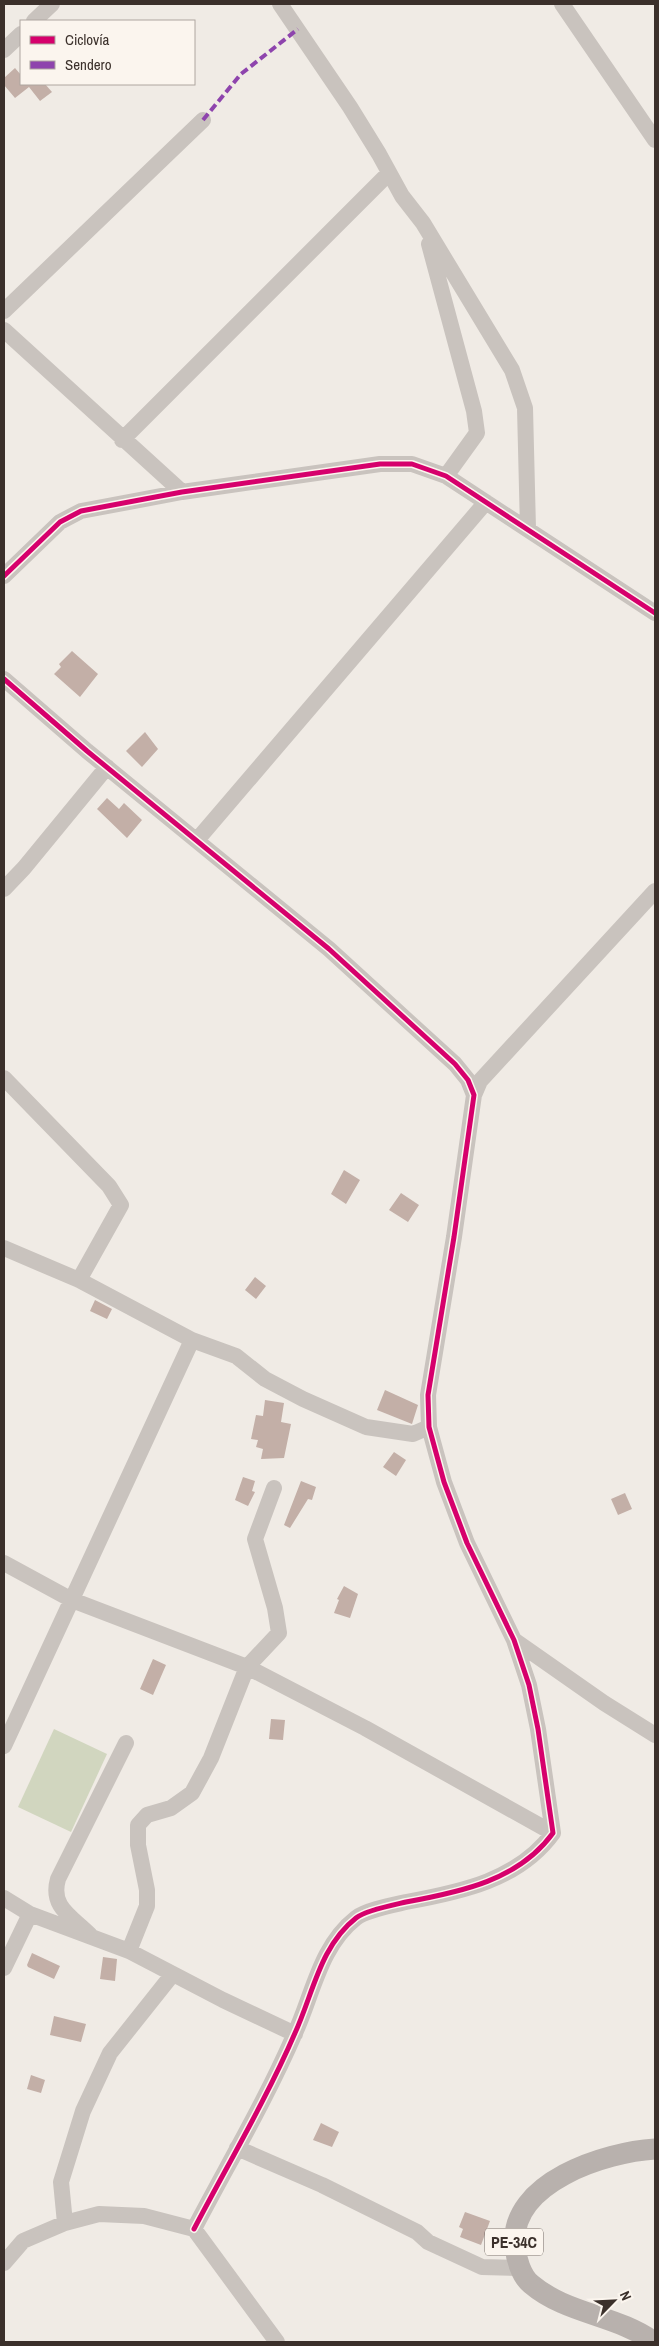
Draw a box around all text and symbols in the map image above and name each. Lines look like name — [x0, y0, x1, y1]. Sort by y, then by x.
legend — [20, 20, 195, 85]
text: Ciclovía — [65, 29, 110, 50]
text: Sendero — [65, 54, 112, 75]
road number: PE-34C — [485, 2228, 543, 2256]
north arrow — [589, 2276, 639, 2326]
text: N — [616, 2288, 636, 2303]

